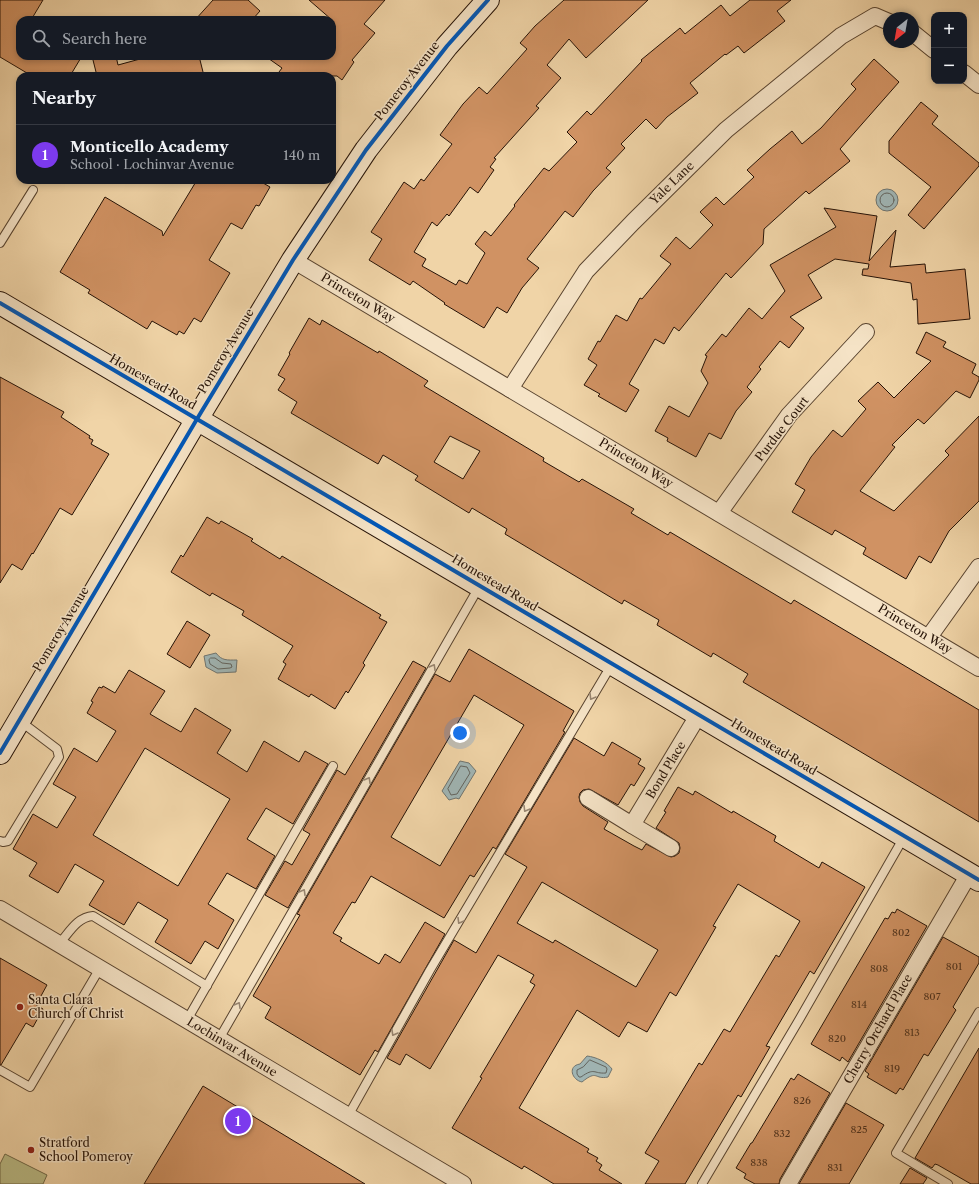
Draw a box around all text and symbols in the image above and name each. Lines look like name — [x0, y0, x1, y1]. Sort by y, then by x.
north arrow — [883, 12, 919, 48]
map controls — [931, 12, 967, 84]
button: + — [931, 12, 967, 48]
search box — [16, 16, 336, 60]
icon: search — [30, 27, 52, 49]
text: Search here — [62, 29, 147, 48]
street label: Pomeroy Avenue — [371, 38, 442, 123]
button: − — [931, 48, 967, 84]
text: Nearby — [32, 88, 96, 108]
text: Monticello Academy — [70, 137, 228, 156]
text: 1 — [42, 147, 48, 163]
text: 140 m — [283, 147, 320, 163]
text: School · Lochinvar Avenue — [70, 156, 234, 172]
street label: Yale Lane — [646, 158, 697, 208]
street label: Princeton Way — [318, 270, 398, 326]
street label: Pomeroy Avenue — [194, 305, 257, 396]
street label: Homestead Road — [107, 351, 200, 413]
street label: Purdue Court — [752, 393, 812, 464]
street label: Princeton Way — [596, 435, 676, 491]
street label: Homestead Road — [449, 551, 542, 615]
street label: Pomeroy Avenue — [29, 583, 92, 674]
street label: Princeton Way — [875, 601, 955, 657]
one-way arrow — [429, 664, 436, 671]
one-way arrow — [590, 693, 597, 700]
street label: Homestead Road — [728, 715, 821, 779]
your location — [450, 723, 470, 743]
street label: Bond Place — [643, 738, 689, 801]
one-way arrow — [364, 777, 371, 784]
one-way arrow — [523, 805, 531, 812]
one-way arrow — [299, 889, 306, 896]
one-way arrow — [457, 917, 464, 924]
house number: 802 — [892, 926, 910, 939]
house number: 801 — [946, 960, 963, 973]
house number: 808 — [870, 962, 888, 975]
street label: Cherry Orchard Place — [840, 971, 915, 1086]
house number: 807 — [923, 990, 941, 1003]
place label: Santa Clara Church of Christ — [28, 992, 124, 1021]
house number: 814 — [851, 998, 867, 1011]
marker: Santa Clara Church of Christ — [15, 1002, 25, 1012]
one-way arrow — [234, 1002, 241, 1009]
street label: Lochinvar Avenue — [184, 1014, 280, 1080]
house number: 813 — [904, 1026, 920, 1039]
one-way arrow — [392, 1029, 399, 1036]
house number: 820 — [828, 1032, 846, 1045]
house number: 819 — [884, 1062, 900, 1075]
house number: 826 — [793, 1094, 811, 1107]
pin: 1 — [225, 1106, 251, 1136]
house number: 825 — [850, 1123, 868, 1136]
house number: 832 — [773, 1127, 791, 1140]
place label: Stratford School Pomeroy — [39, 1135, 133, 1164]
marker: Stratford School Pomeroy — [26, 1145, 36, 1155]
house number: 838 — [750, 1156, 768, 1169]
house number: 831 — [827, 1161, 844, 1174]

